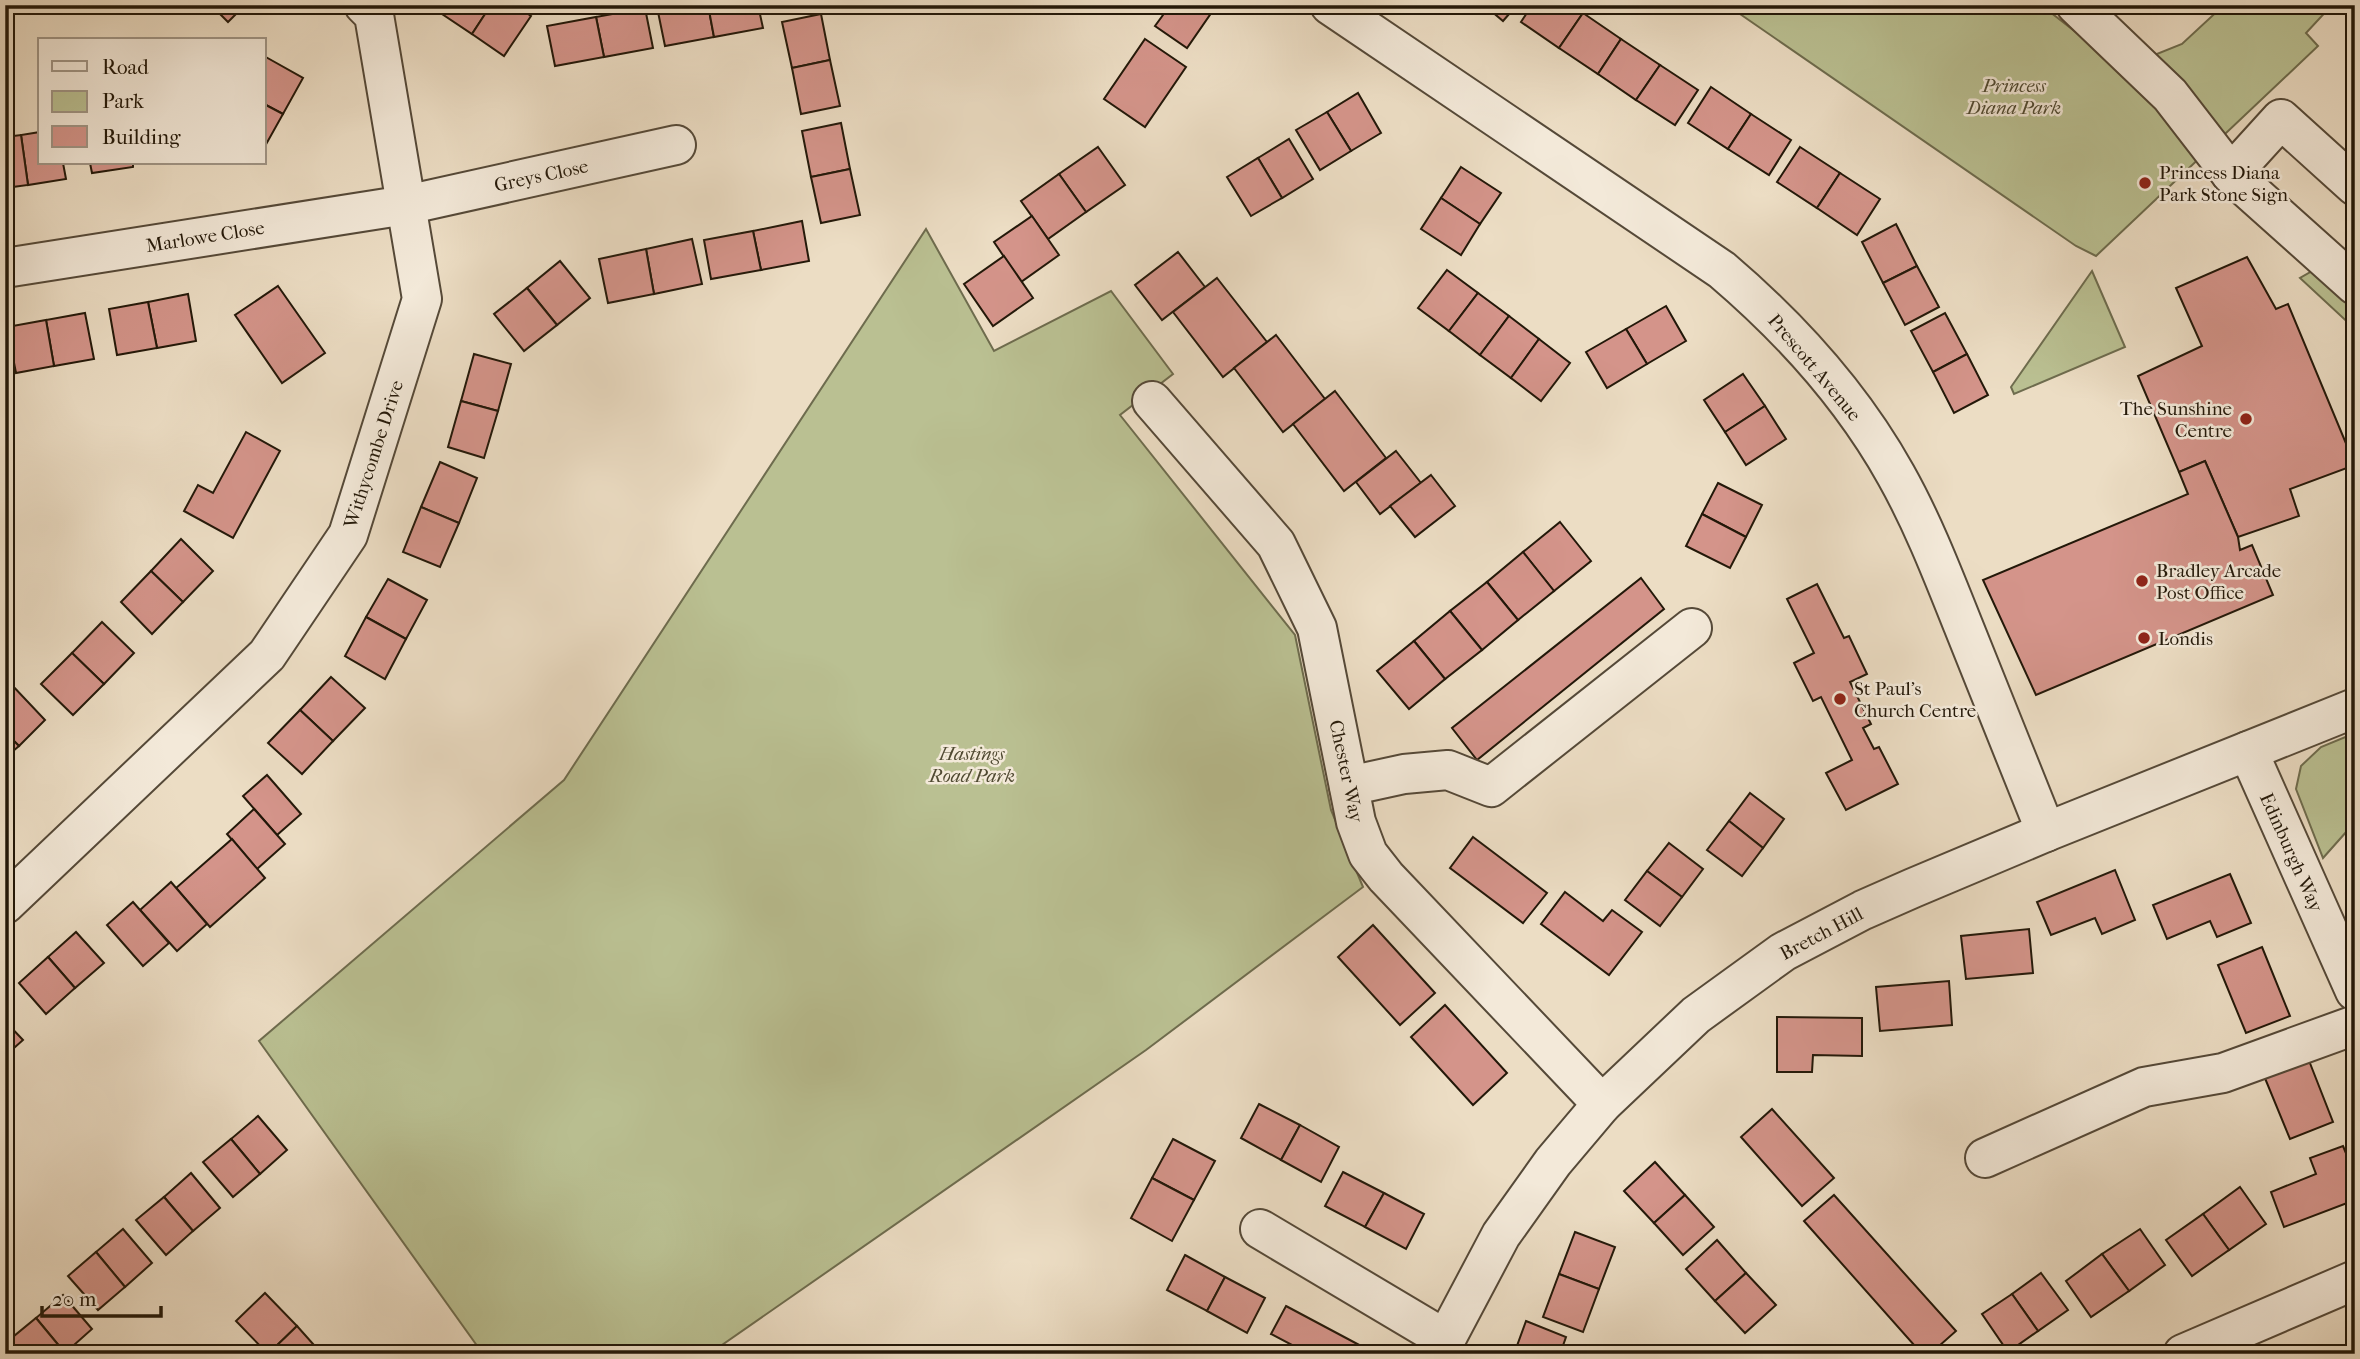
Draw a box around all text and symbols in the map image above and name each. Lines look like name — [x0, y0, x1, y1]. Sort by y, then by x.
legend — [38, 38, 266, 164]
text: Road — [102, 55, 149, 79]
park label: Princess Diana Park — [1965, 75, 2061, 119]
text: Park — [102, 89, 144, 113]
text: Building — [102, 125, 181, 149]
street label: Greys Close — [492, 155, 590, 197]
place label: Princess Diana Park Stone Sign — [2159, 162, 2288, 206]
marker: Princess Diana Park Stone Sign — [2137, 175, 2153, 191]
street label: Marlowe Close — [144, 217, 266, 257]
street label: Prescott Avenue — [1763, 310, 1865, 426]
street label: Withycombe Drive — [339, 378, 408, 532]
place label: The Sunshine Centre — [2120, 398, 2232, 442]
marker: The Sunshine Centre — [2238, 411, 2254, 427]
place label: Bradley Arcade Post Office — [2156, 560, 2281, 604]
marker: Bradley Arcade Post Office — [2134, 573, 2150, 589]
place label: Londis — [2158, 628, 2213, 650]
marker: Londis — [2136, 630, 2152, 646]
place label: St Paul's Church Centre — [1854, 678, 1976, 722]
marker: St Paul's Church Centre — [1832, 691, 1848, 707]
street label: Chester Way — [1324, 718, 1368, 825]
park label: Hastings Road Park — [927, 743, 1015, 787]
street label: Edinburgh Way — [2255, 790, 2328, 916]
street label: Bretch Hill — [1776, 903, 1867, 965]
scale bar — [42, 1275, 161, 1319]
text: 20 m — [52, 1287, 97, 1311]

